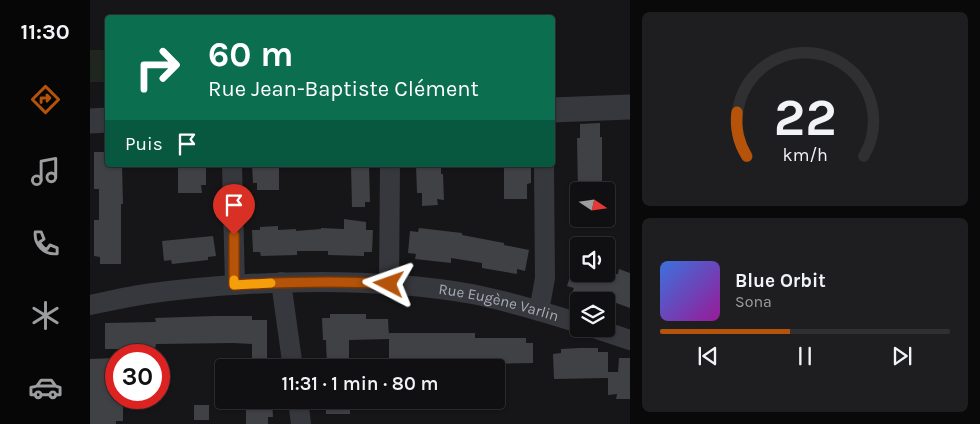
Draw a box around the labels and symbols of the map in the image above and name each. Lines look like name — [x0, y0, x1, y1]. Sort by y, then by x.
north arrow — [570, 182, 615, 228]
pin — [213, 184, 255, 235]
position arrow — [362, 257, 414, 309]
street label: Rue Eugène Varlin — [437, 280, 561, 325]
speed limit sign: 30 — [105, 344, 170, 409]

